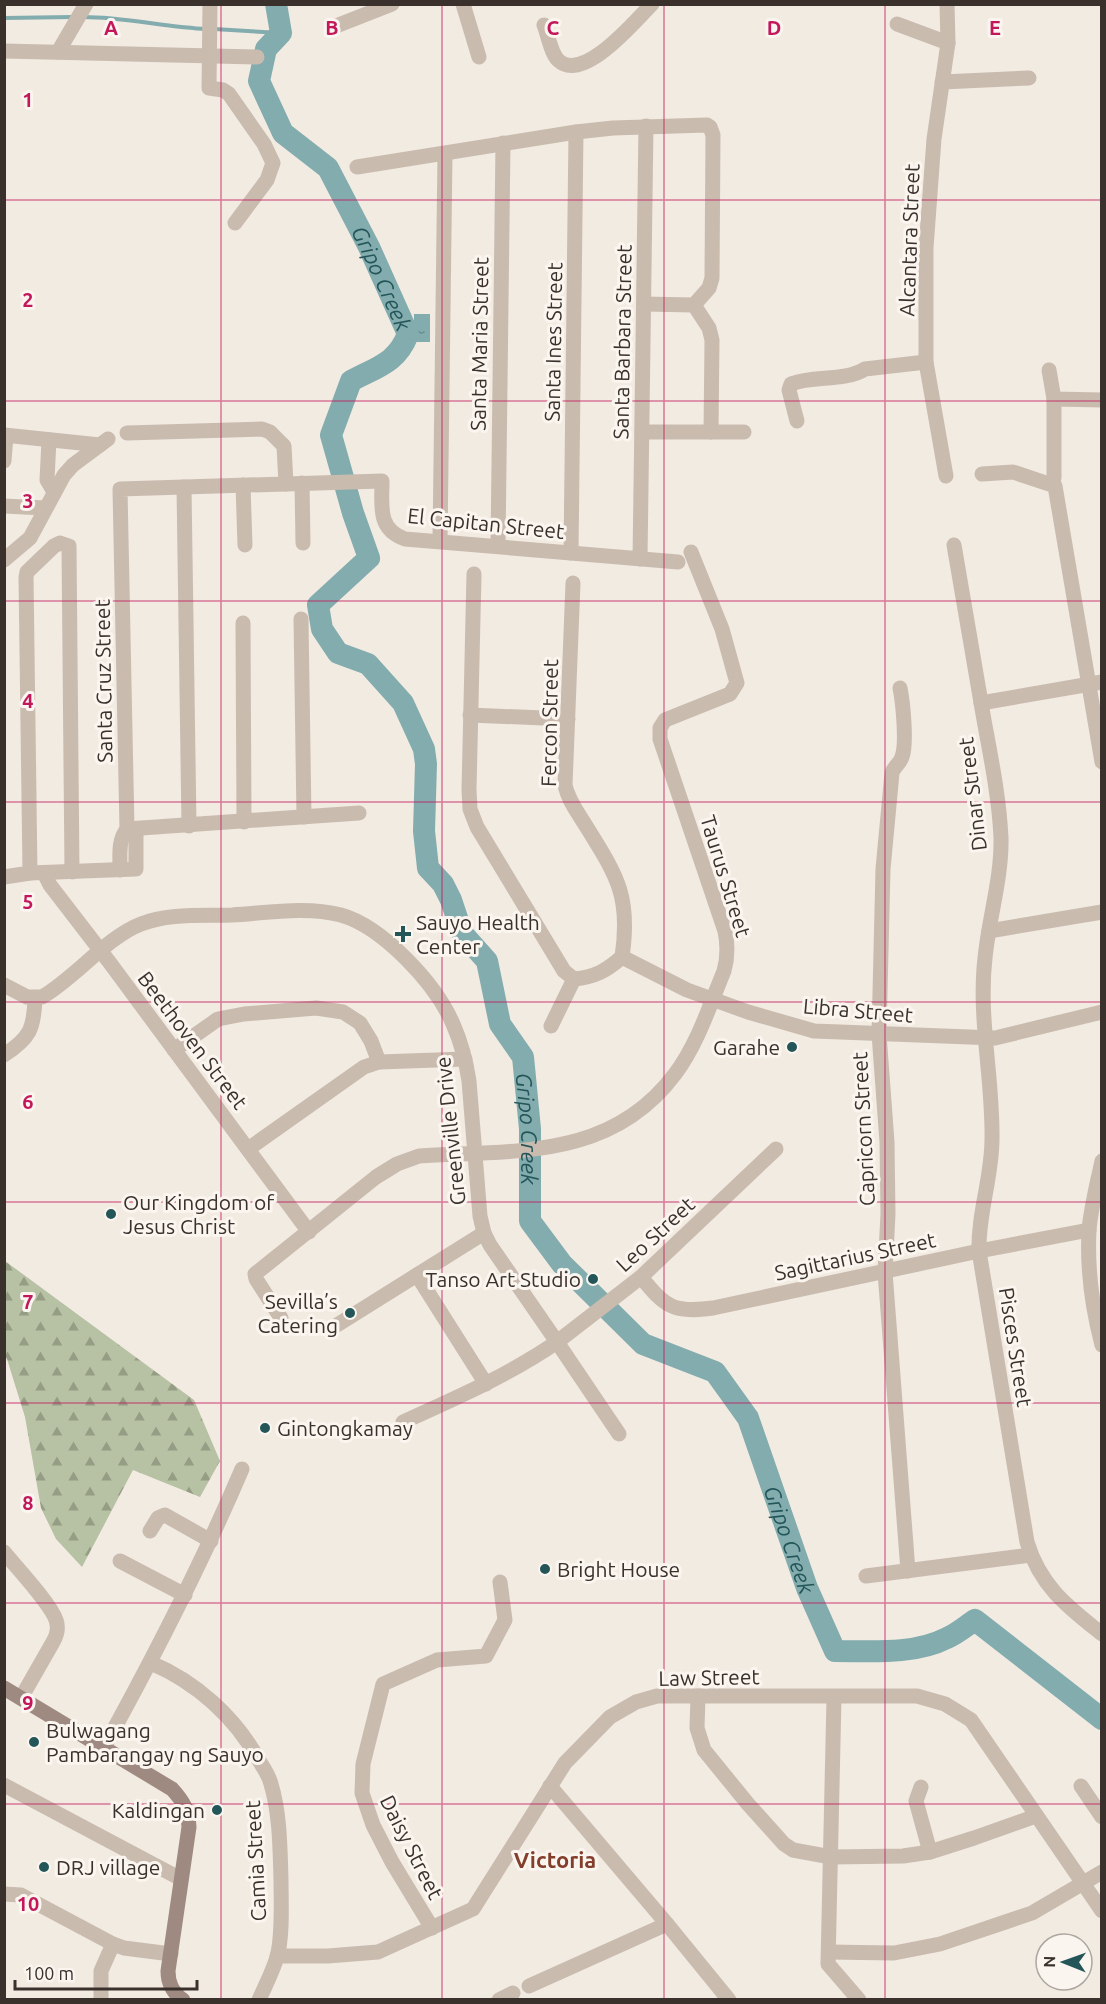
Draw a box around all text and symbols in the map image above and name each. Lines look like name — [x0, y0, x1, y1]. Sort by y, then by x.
text: A — [104, 16, 118, 39]
text: B — [325, 16, 339, 39]
text: C — [547, 16, 560, 39]
text: D — [767, 16, 781, 39]
text: E — [989, 16, 1001, 39]
text: 1 — [22, 88, 34, 111]
street label: Alcantara Street — [894, 163, 924, 317]
water label: Gripo Creek — [347, 221, 417, 335]
street label: Santa Barbara Street — [608, 244, 636, 440]
street label: Santa Maria Street — [465, 257, 493, 431]
street label: Santa Ines Street — [540, 262, 566, 422]
text: 2 — [22, 288, 34, 311]
text: 3 — [22, 489, 34, 512]
street label: El Capitan Street — [406, 503, 566, 543]
street label: Santa Cruz Street — [90, 599, 116, 763]
street label: Fercon Street — [536, 659, 562, 787]
text: 4 — [22, 689, 34, 712]
street label: Dinar Street — [953, 736, 991, 852]
street label: Taurus Street — [696, 812, 756, 940]
text: 5 — [22, 890, 34, 913]
place label: Sauyo Health Center — [416, 910, 540, 958]
marker: Sauyo Health Center — [394, 925, 412, 943]
street label: Beethoven Street — [133, 966, 253, 1114]
street label: Libra Street — [802, 993, 914, 1027]
place label: Garahe — [713, 1035, 780, 1059]
marker: Garahe — [785, 1040, 799, 1054]
street label: Capricorn Street — [847, 1051, 879, 1207]
street label: Greenville Drive — [430, 1055, 470, 1207]
water label: Gripo Creek — [512, 1071, 543, 1186]
text: 6 — [22, 1090, 34, 1113]
place label: Our Kingdom of Jesus Christ — [123, 1190, 275, 1238]
street label: Leo Street — [611, 1192, 699, 1276]
marker: Our Kingdom of Jesus Christ — [104, 1207, 118, 1221]
street label: Sagittarius Street — [772, 1227, 938, 1285]
place label: Tanso Art Studio — [426, 1267, 581, 1291]
marker: Tanso Art Studio — [586, 1272, 600, 1286]
street label: Pisces Street — [995, 1286, 1037, 1408]
place label: Sevilla’s Catering — [257, 1289, 338, 1337]
text: 7 — [22, 1290, 34, 1313]
marker: Sevilla’s Catering — [343, 1306, 357, 1320]
place label: Gintongkamay — [277, 1416, 413, 1440]
marker: Gintongkamay — [258, 1421, 272, 1435]
water label: Gripo Creek — [760, 1482, 821, 1597]
text: 8 — [22, 1491, 34, 1514]
place label: Bright House — [557, 1557, 680, 1581]
marker: Bright House — [538, 1562, 552, 1576]
street label: Law Street — [658, 1664, 760, 1690]
text: 9 — [22, 1691, 34, 1714]
place label: Bulwagang Pambarangay ng Sauyo — [46, 1718, 264, 1766]
marker: Bulwagang Pambarangay ng Sauyo — [27, 1735, 41, 1749]
street label: Daisy Street — [376, 1791, 448, 1903]
place label: Kaldingan — [112, 1798, 205, 1822]
street label: Camia Street — [240, 1800, 270, 1922]
marker: Kaldingan — [210, 1803, 224, 1817]
district label: Victoria — [514, 1847, 596, 1872]
place label: DRJ village — [56, 1855, 160, 1879]
marker: DRJ village — [37, 1860, 51, 1874]
text: 10 — [17, 1892, 39, 1915]
north arrow — [1034, 1932, 1094, 1992]
scale bar — [15, 1953, 196, 1991]
text: N — [1040, 1956, 1058, 1968]
text: 100 m — [24, 1963, 74, 1983]

